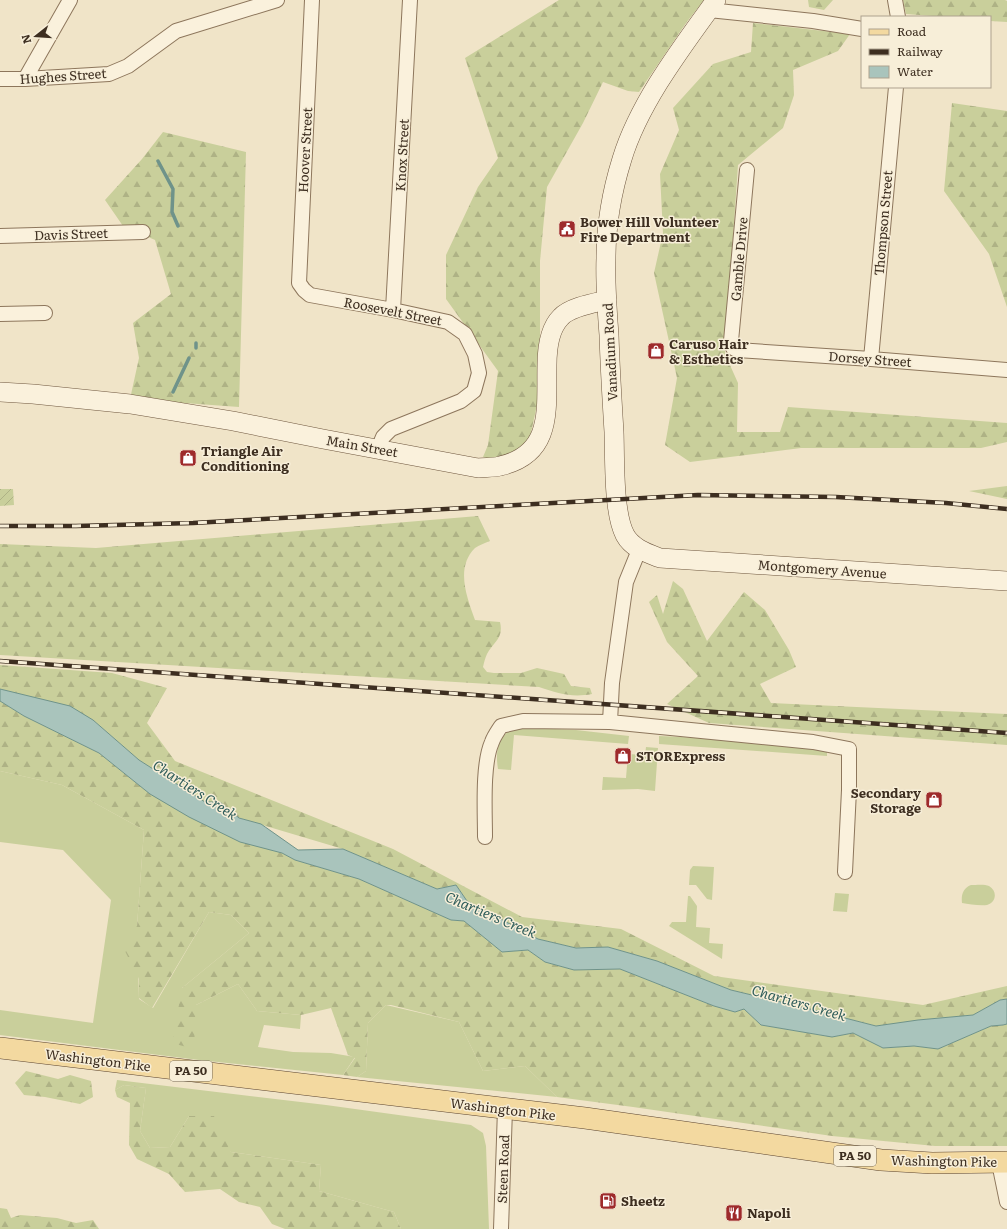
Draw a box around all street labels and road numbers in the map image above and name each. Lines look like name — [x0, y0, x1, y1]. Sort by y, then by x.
street label: Hughes Street — [19, 63, 108, 88]
street label: Hoover Street — [293, 106, 316, 193]
street label: Knox Street — [390, 117, 413, 192]
street label: Thompson Street — [868, 169, 897, 276]
street label: Gamble Drive — [725, 216, 752, 302]
street label: Davis Street — [34, 223, 109, 244]
street label: Roosevelt Street — [342, 292, 445, 329]
street label: Vanadium Road — [597, 302, 622, 402]
street label: Dorsey Street — [828, 346, 913, 371]
street label: Main Street — [325, 430, 400, 461]
street label: Montgomery Avenue — [757, 555, 887, 583]
street label: Washington Pike — [44, 1044, 152, 1075]
road number: PA 50 — [170, 1061, 212, 1081]
street label: Washington Pike — [449, 1093, 557, 1124]
street label: Steen Road — [492, 1134, 513, 1204]
road number: PA 50 — [834, 1146, 876, 1166]
street label: Washington Pike — [891, 1150, 997, 1171]

